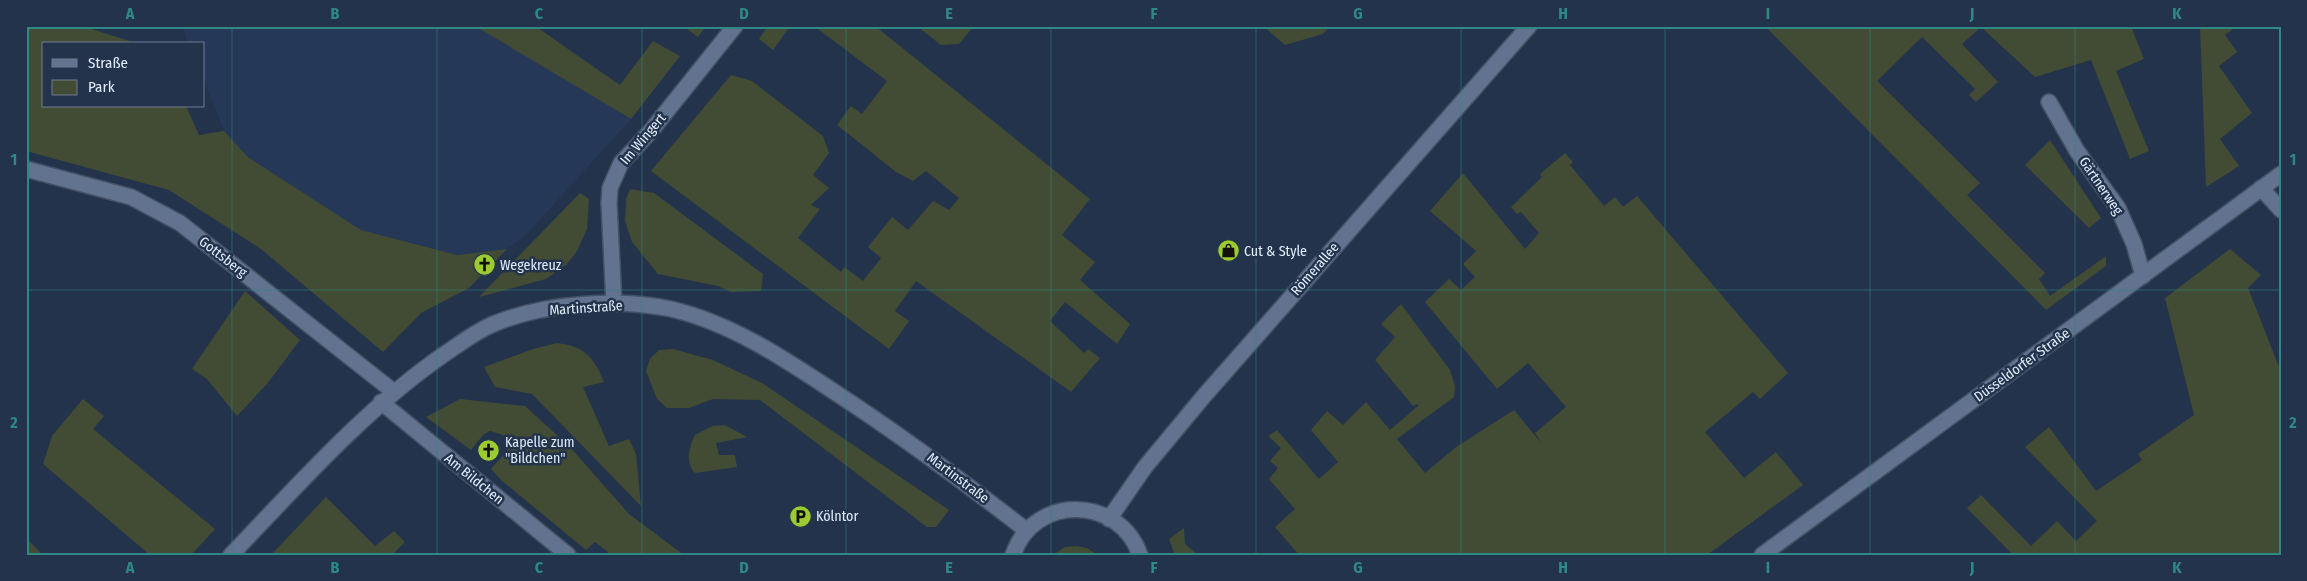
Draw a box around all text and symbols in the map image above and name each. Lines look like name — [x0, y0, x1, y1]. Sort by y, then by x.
text: A — [125, 4, 135, 23]
text: B — [331, 4, 340, 23]
text: C — [535, 4, 544, 23]
text: D — [739, 4, 749, 23]
text: E — [945, 4, 953, 23]
text: F — [1150, 4, 1158, 23]
text: G — [1353, 4, 1363, 23]
text: H — [1558, 4, 1568, 23]
text: I — [1766, 4, 1770, 23]
text: J — [1969, 4, 1974, 23]
text: K — [2172, 4, 2182, 23]
legend — [42, 42, 205, 108]
text: Straße — [88, 54, 128, 72]
text: Park — [88, 78, 115, 96]
street label: Im Wingert — [617, 110, 670, 168]
text: 1 — [11, 150, 17, 169]
text: 1 — [2290, 150, 2296, 169]
street label: Gärtnerweg — [2075, 154, 2127, 219]
street label: Gottsberg — [196, 233, 251, 281]
shop icon: Cut & Style — [1216, 239, 1240, 263]
street label: Römerallee — [1287, 239, 1343, 299]
place label: Cut & Style — [1244, 243, 1307, 260]
church icon: Wegekreuz — [472, 253, 496, 277]
place label: Wegekreuz — [500, 257, 562, 274]
street label: Martinstraße — [549, 297, 623, 319]
street label: Düsseldorfer Straße — [1971, 325, 2073, 405]
text: 2 — [9, 413, 18, 432]
text: 2 — [2288, 413, 2297, 432]
place label: Kapelle zum "Bildchen" — [505, 434, 575, 467]
church icon: Kapelle zum "Bildchen" — [477, 438, 501, 462]
street label: Martinstraße — [924, 449, 993, 507]
street label: Am Bildchen — [441, 450, 507, 508]
parking icon: Kölntor — [788, 504, 812, 528]
place label: Kölntor — [816, 508, 858, 525]
text: A — [125, 558, 135, 577]
text: B — [331, 558, 340, 577]
text: C — [535, 558, 544, 577]
text: D — [739, 558, 749, 577]
text: E — [945, 558, 953, 577]
text: F — [1150, 558, 1158, 577]
text: G — [1353, 558, 1363, 577]
text: H — [1558, 558, 1568, 577]
text: I — [1766, 558, 1770, 577]
text: J — [1969, 558, 1974, 577]
text: K — [2172, 558, 2182, 577]

